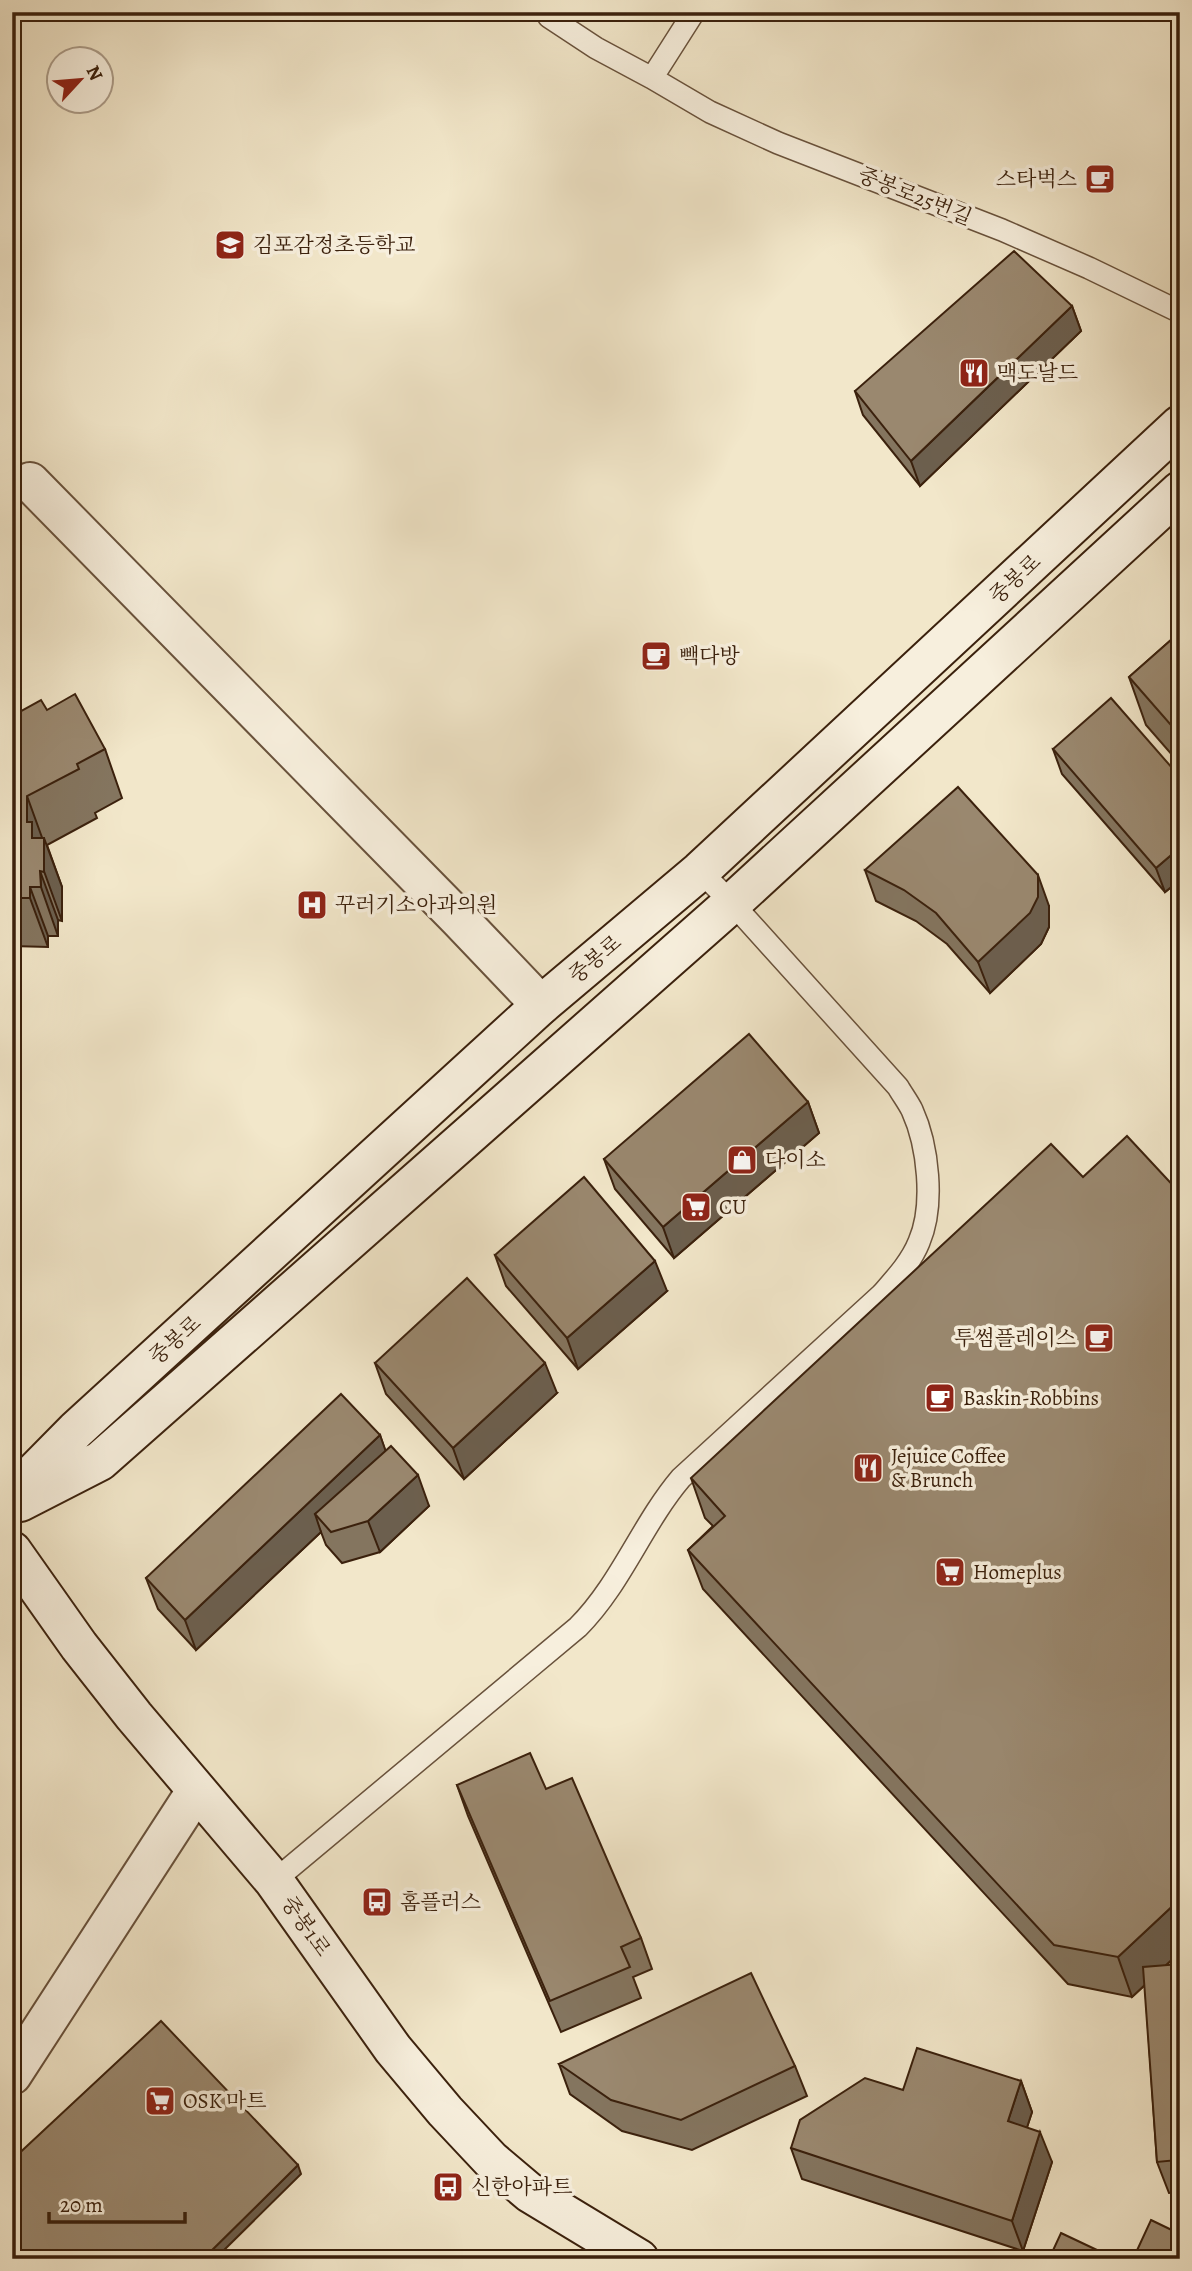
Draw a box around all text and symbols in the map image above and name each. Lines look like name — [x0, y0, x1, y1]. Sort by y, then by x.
north arrow — [46, 46, 116, 116]
text: N — [80, 61, 109, 85]
street label: 중봉로25번길 — [854, 160, 976, 232]
cafe icon: 스타벅스 — [1083, 162, 1117, 196]
place label: 스타벅스 — [996, 165, 1077, 193]
school or university icon: 김포감정초등학교 — [213, 228, 247, 262]
place label: 김포감정초등학교 — [253, 231, 415, 259]
restaurant icon: 맥도날드 — [957, 356, 991, 390]
place label: 맥도날드 — [997, 359, 1078, 387]
street label: 중봉로 — [983, 548, 1047, 610]
cafe icon: 빽다방 — [639, 639, 673, 673]
place label: 빽다방 — [679, 642, 741, 670]
hospital icon: 꾸러기소아과의원 — [295, 888, 329, 922]
place label: 꾸러기소아과의원 — [335, 891, 497, 919]
street label: 중봉로 — [563, 929, 627, 989]
shop icon: 다이소 — [725, 1143, 759, 1177]
place label: 다이소 — [765, 1146, 826, 1174]
supermarket icon: CU — [679, 1190, 713, 1224]
place label: CU — [719, 1193, 746, 1221]
street label: 중봉로 — [143, 1309, 207, 1371]
cafe icon: 투썸플레이스 — [1082, 1321, 1116, 1355]
place label: 투썸플레이스 — [954, 1324, 1076, 1352]
cafe icon: Baskin-Robbins — [923, 1381, 957, 1415]
place label: Baskin-Robbins — [963, 1384, 1099, 1412]
place label: Jejuice Coffee & Brunch — [891, 1442, 1006, 1494]
restaurant icon: Jejuice Coffee & Brunch — [851, 1451, 885, 1485]
supermarket icon: Homeplus — [933, 1555, 967, 1589]
place label: Homeplus — [973, 1558, 1062, 1586]
bus stop icon: 홈플러스 — [360, 1885, 394, 1919]
place label: 홈플러스 — [400, 1888, 481, 1916]
street label: 중봉1로 — [275, 1890, 337, 1962]
supermarket icon: OSK 마트 — [143, 2084, 177, 2118]
place label: OSK 마트 — [183, 2087, 267, 2115]
bus stop icon: 신한아파트 — [431, 2170, 465, 2204]
place label: 신한아파트 — [471, 2173, 572, 2201]
scale bar — [49, 2180, 186, 2224]
text: 20 m — [60, 2191, 103, 2219]

